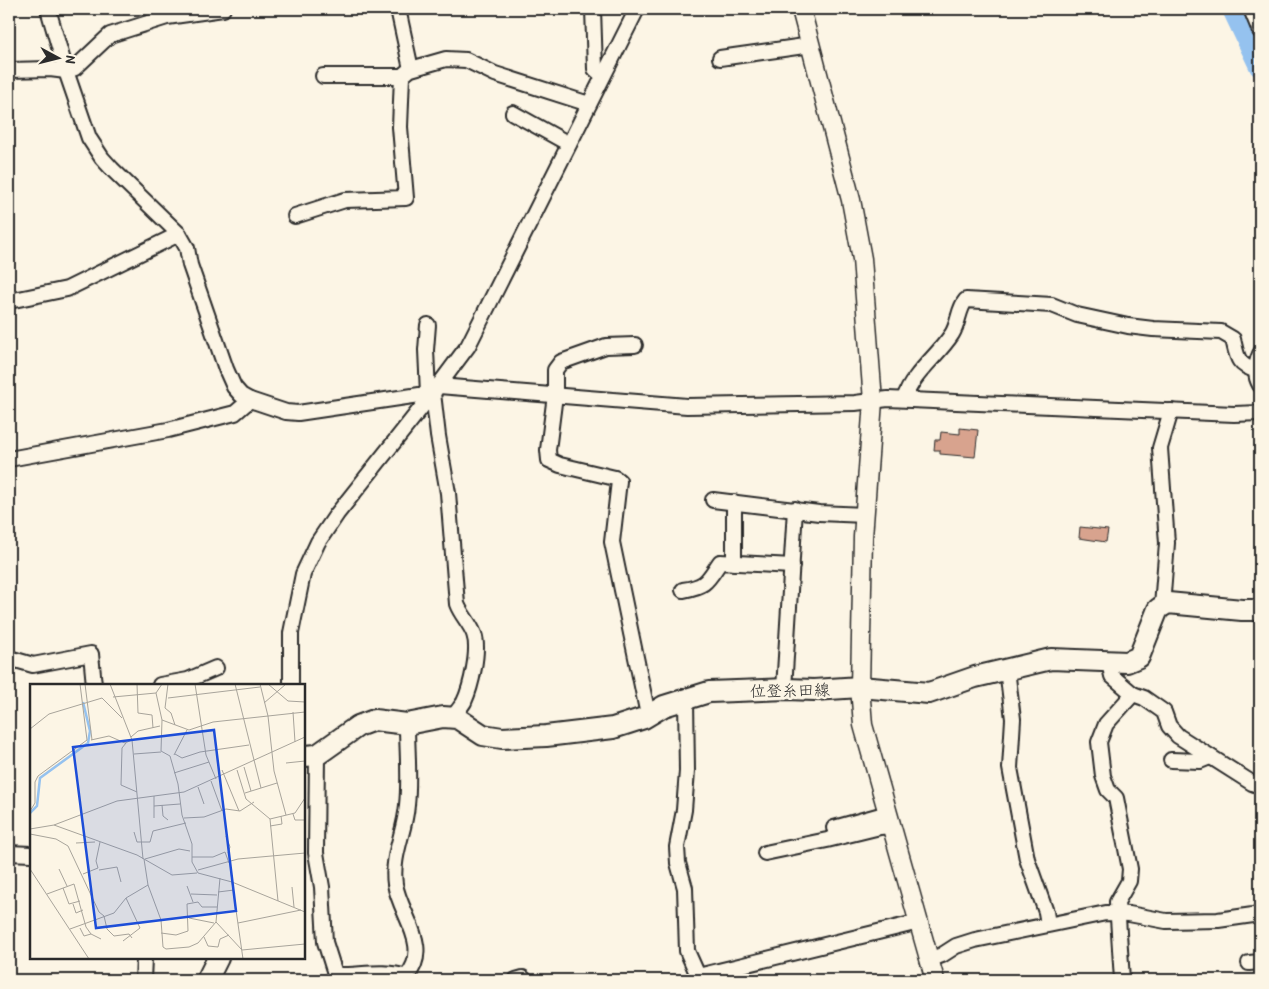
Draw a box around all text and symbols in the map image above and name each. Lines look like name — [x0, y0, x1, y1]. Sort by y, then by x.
north arrow — [32, 32, 82, 82]
text: N — [61, 55, 81, 65]
street label: 位登糸田線 — [750, 678, 830, 702]
inset map — [30, 684, 305, 959]

